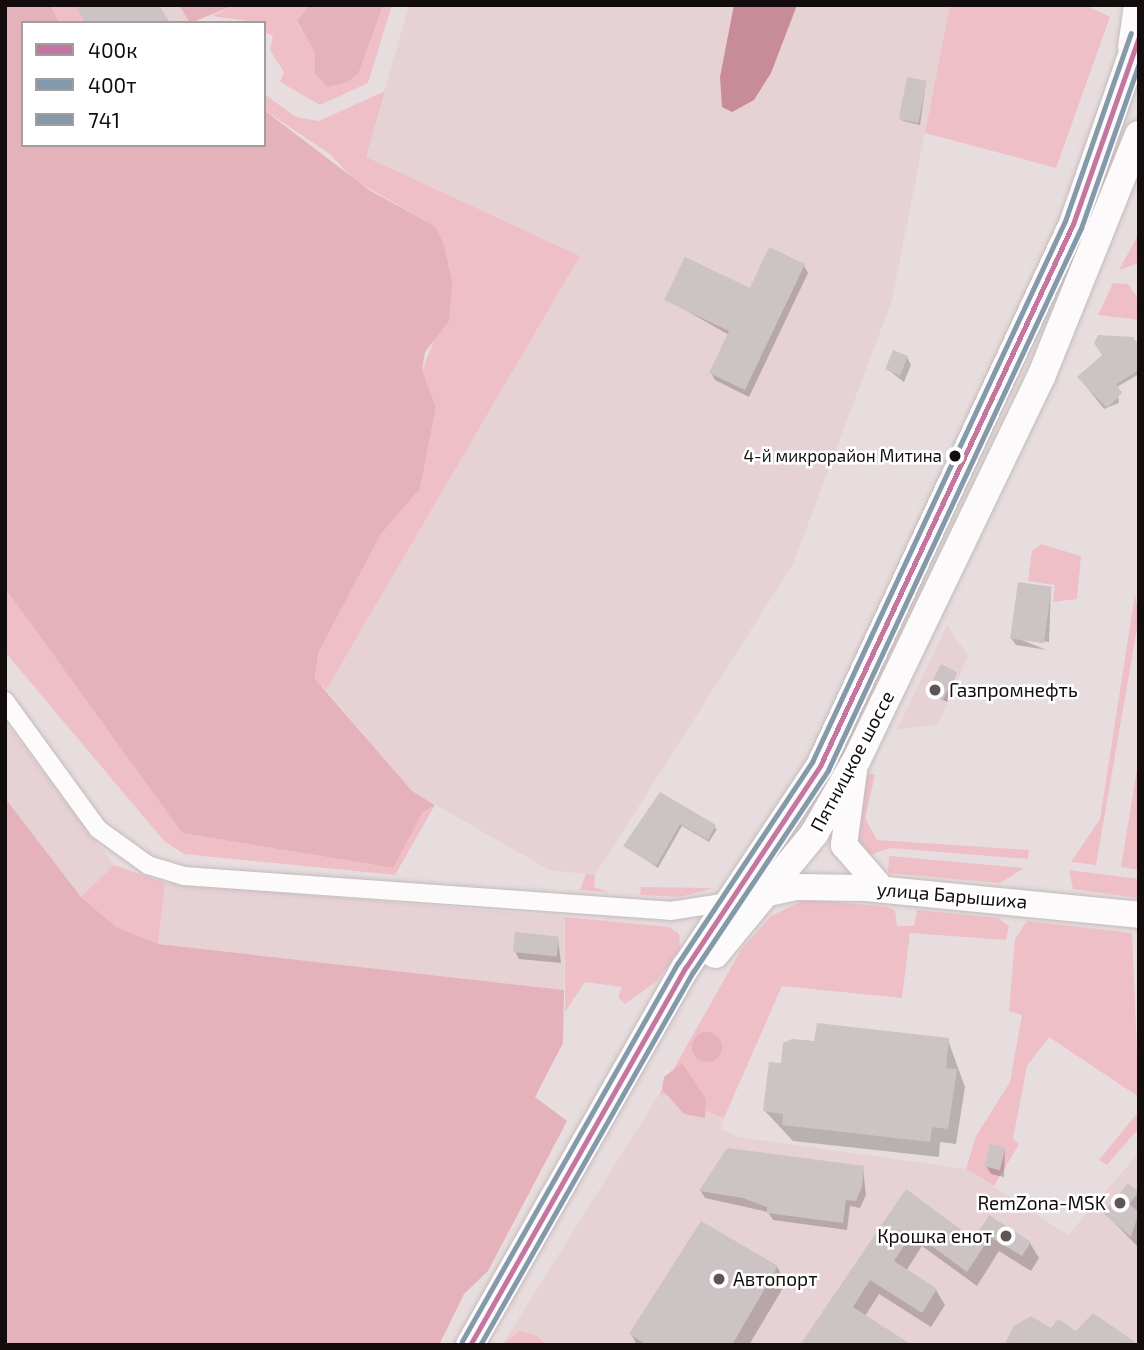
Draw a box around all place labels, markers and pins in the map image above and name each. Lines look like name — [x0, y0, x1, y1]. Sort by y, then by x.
place label: 4-й микрорайон Митина — [744, 446, 942, 466]
marker: 4-й микрорайон Митина — [948, 449, 962, 463]
place label: Газпромнефть — [949, 679, 1078, 701]
marker: Газпромнефть — [927, 682, 943, 698]
place label: RemZona-MSK — [977, 1192, 1106, 1214]
marker: RemZona-MSK — [1112, 1195, 1128, 1211]
place label: Крошка енот — [877, 1225, 992, 1247]
marker: Крошка енот — [998, 1228, 1014, 1244]
place label: Автопорт — [733, 1268, 817, 1290]
marker: Автопорт — [711, 1271, 727, 1287]

